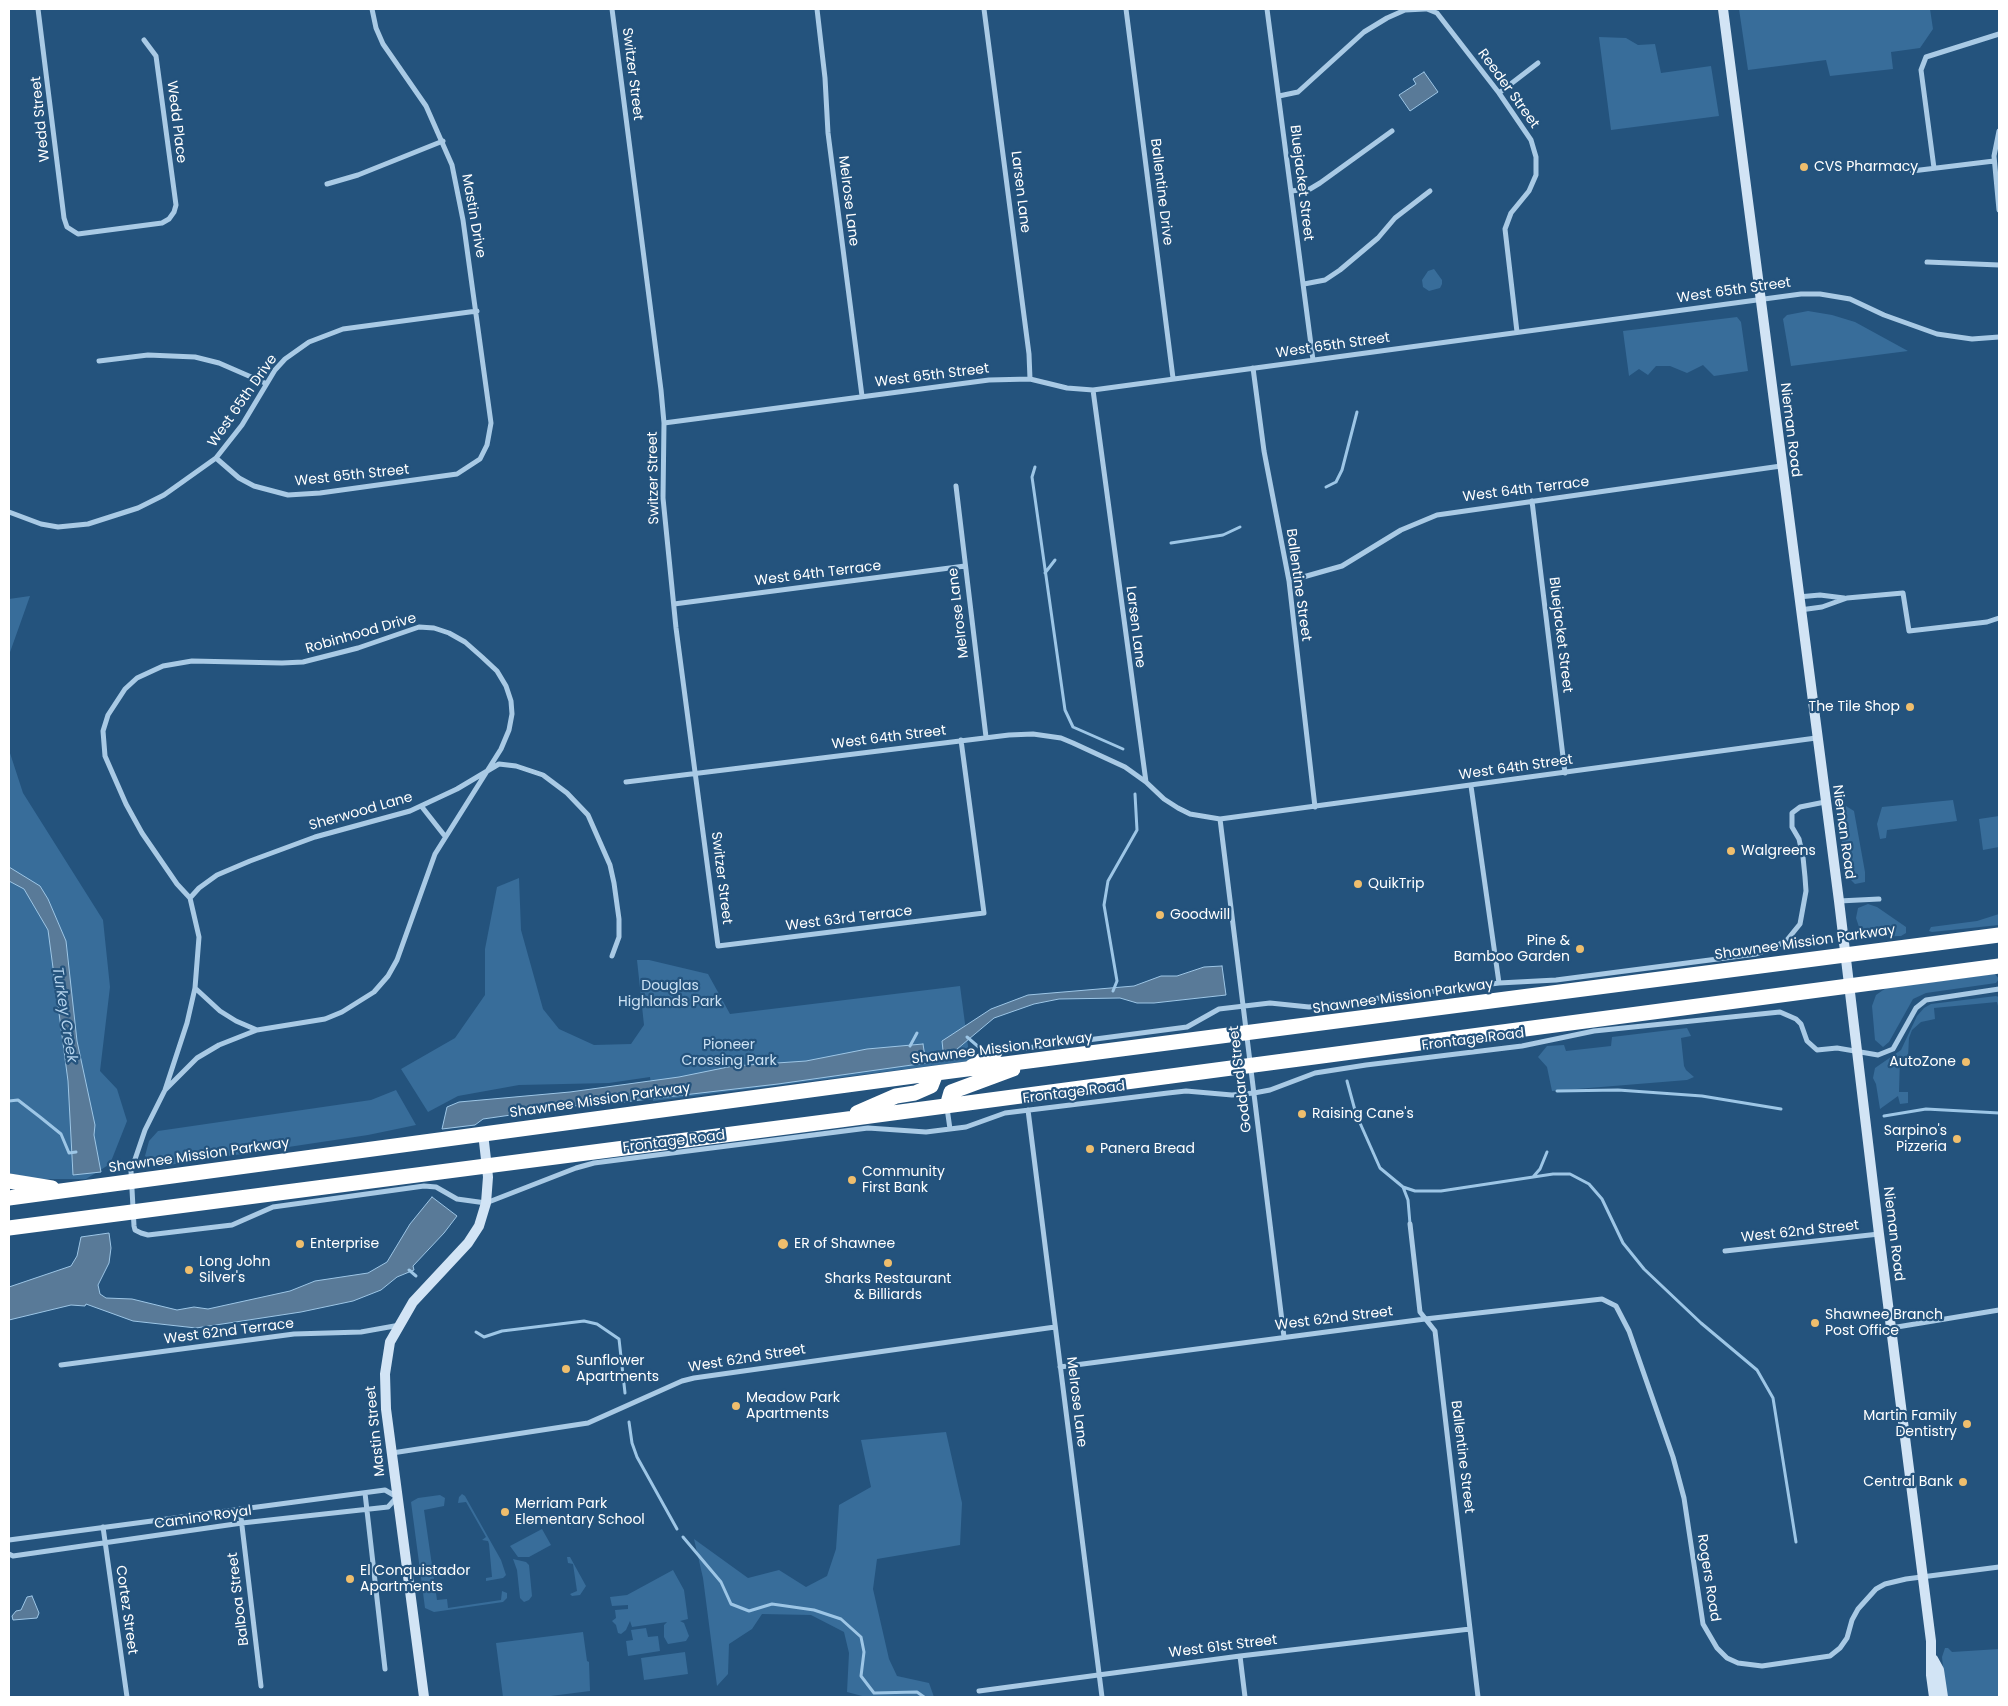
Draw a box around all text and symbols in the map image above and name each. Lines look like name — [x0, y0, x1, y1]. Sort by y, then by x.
street label: Switzer Street — [618, 27, 646, 121]
street label: Reeder Street — [1474, 46, 1542, 132]
street label: Wedd Street — [28, 75, 54, 163]
street label: Wedd Place — [163, 80, 189, 164]
street label: Bluejacket Street — [1286, 124, 1316, 242]
street label: Ballentine Drive — [1146, 138, 1176, 246]
street label: Larsen Lane — [1007, 150, 1033, 234]
street label: Melrose Lane — [834, 155, 862, 247]
place label: CVS Pharmacy — [1814, 159, 1918, 175]
marker: CVS Pharmacy — [1798, 161, 1810, 173]
street label: Mastin Drive — [457, 173, 489, 259]
street label: West 65th Street — [1676, 275, 1792, 307]
street label: West 65th Street — [1275, 330, 1391, 362]
street label: West 65th Drive — [205, 352, 281, 450]
street label: West 65th Street — [874, 361, 990, 391]
street label: Nieman Road — [1776, 382, 1804, 478]
street label: Switzer Street — [645, 431, 663, 525]
street label: West 65th Street — [294, 462, 410, 490]
street label: West 64th Terrace — [1462, 474, 1590, 506]
street label: Ballentine Street — [1282, 528, 1314, 642]
street label: West 64th Terrace — [754, 558, 882, 590]
street label: Melrose Lane — [945, 567, 973, 659]
street label: Bluejacket Street — [1545, 576, 1575, 694]
street label: Larsen Lane — [1122, 585, 1148, 669]
street label: Robinhood Drive — [304, 610, 418, 658]
place label: The Tile Shop — [1809, 699, 1900, 715]
marker: The Tile Shop — [1904, 701, 1916, 713]
street label: West 64th Street — [831, 723, 947, 753]
street label: West 64th Street — [1458, 752, 1574, 784]
street label: Nieman Road — [1828, 784, 1858, 880]
street label: Sherwood Lane — [307, 789, 415, 835]
street label: Switzer Street — [707, 831, 735, 925]
place label: Walgreens — [1741, 843, 1816, 859]
marker: Walgreens — [1725, 845, 1737, 857]
place label: QuikTrip — [1368, 876, 1424, 892]
marker: QuikTrip — [1352, 878, 1364, 890]
street label: West 63rd Terrace — [785, 903, 913, 935]
place label: Goodwill — [1170, 907, 1230, 923]
marker: Goodwill — [1154, 909, 1166, 921]
street label: Shawnee Mission Parkway — [1714, 922, 1896, 964]
place label: Pine & Bamboo Garden — [1454, 933, 1570, 966]
marker: Pine & Bamboo Garden — [1574, 943, 1586, 955]
water label: Turkey Creek — [48, 966, 80, 1064]
street label: Shawnee Mission Parkway — [1312, 976, 1494, 1018]
park label: Douglas Highlands Park — [618, 978, 722, 1010]
street label: Goddard Street — [1226, 1025, 1256, 1133]
street label: Frontage Road — [1421, 1025, 1525, 1055]
street label: Shawnee Mission Parkway — [911, 1030, 1093, 1068]
park label: Pioneer Crossing Park — [681, 1037, 777, 1070]
place label: AutoZone — [1889, 1054, 1956, 1070]
marker: AutoZone — [1960, 1056, 1972, 1068]
street label: Frontage Road — [1022, 1078, 1126, 1108]
street label: Shawnee Mission Parkway — [509, 1080, 691, 1122]
place label: Raising Cane's — [1312, 1106, 1414, 1122]
marker: Raising Cane's — [1296, 1108, 1308, 1120]
place label: Sarpino's Pizzeria — [1884, 1123, 1947, 1156]
street label: Frontage Road — [622, 1127, 726, 1157]
marker: Sarpino's Pizzeria — [1951, 1133, 1963, 1145]
street label: Shawnee Mission Parkway — [108, 1135, 290, 1177]
place label: Panera Bread — [1100, 1141, 1195, 1157]
marker: Panera Bread — [1084, 1143, 1096, 1155]
place label: Community First Bank — [862, 1164, 945, 1196]
marker: Community First Bank — [846, 1174, 858, 1186]
street label: Nieman Road — [1879, 1186, 1907, 1282]
street label: West 62nd Street — [1740, 1217, 1860, 1247]
place label: Enterprise — [310, 1236, 379, 1252]
place label: ER of Shawnee — [794, 1236, 895, 1252]
marker: ER of Shawnee — [776, 1237, 790, 1251]
marker: Enterprise — [294, 1238, 306, 1250]
place label: Long John Silver's — [199, 1254, 270, 1286]
marker: Sharks Restaurant & Billiards — [882, 1257, 894, 1269]
marker: Long John Silver's — [183, 1264, 195, 1276]
place label: Sharks Restaurant & Billiards — [825, 1271, 951, 1304]
street label: West 62nd Street — [1274, 1303, 1394, 1335]
place label: Shawnee Branch Post Office — [1825, 1307, 1943, 1340]
street label: West 62nd Terrace — [163, 1316, 295, 1348]
marker: Shawnee Branch Post Office — [1809, 1317, 1821, 1329]
street label: West 62nd Street — [687, 1341, 807, 1377]
place label: Sunflower Apartments — [576, 1353, 659, 1385]
street label: Melrose Lane — [1062, 1356, 1090, 1448]
marker: Sunflower Apartments — [560, 1363, 572, 1375]
street label: Mastin Street — [363, 1385, 389, 1477]
place label: Meadow Park Apartments — [746, 1390, 840, 1422]
marker: Meadow Park Apartments — [730, 1400, 742, 1412]
street label: Ballentine Street — [1447, 1400, 1477, 1514]
place label: Martin Family Dentistry — [1863, 1408, 1957, 1440]
marker: Martin Family Dentistry — [1961, 1418, 1973, 1430]
place label: Central Bank — [1863, 1474, 1953, 1490]
marker: Central Bank — [1957, 1476, 1969, 1488]
place label: Merriam Park Elementary School — [515, 1496, 645, 1528]
street label: Camino Royal — [153, 1503, 253, 1533]
marker: Merriam Park Elementary School — [499, 1506, 511, 1518]
street label: Rogers Road — [1693, 1533, 1723, 1623]
street label: Balboa Street — [225, 1551, 253, 1647]
place label: El Conquistador Apartments — [360, 1563, 470, 1595]
street label: Cortez Street — [111, 1564, 141, 1656]
marker: El Conquistador Apartments — [344, 1573, 356, 1585]
street label: West 61st Street — [1168, 1632, 1278, 1662]

